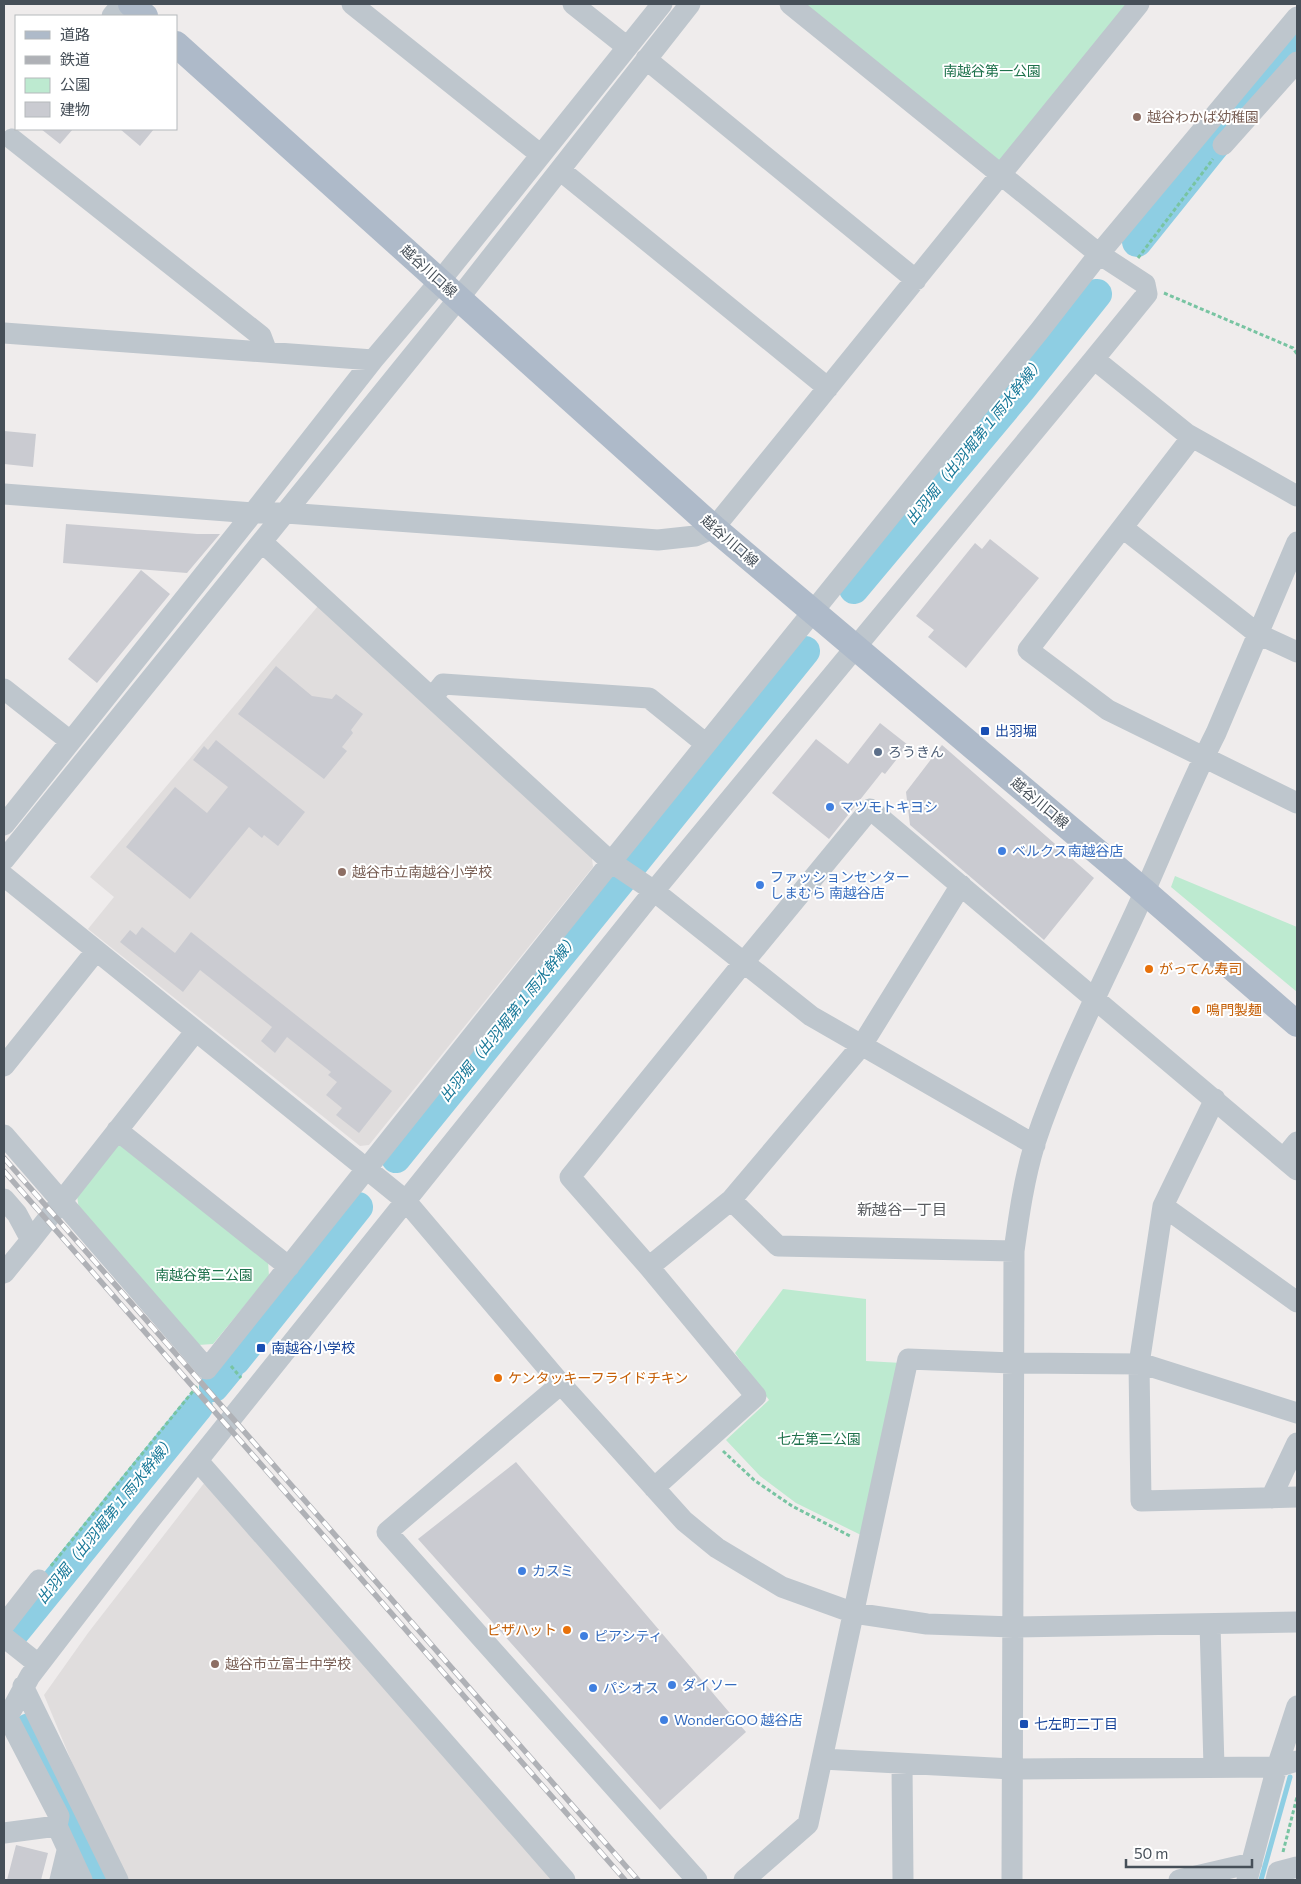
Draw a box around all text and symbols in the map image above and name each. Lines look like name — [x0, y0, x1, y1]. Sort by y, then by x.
legend — [15, 15, 178, 130]
text: 道路 — [60, 25, 90, 43]
text: 鉄道 — [60, 50, 90, 68]
park label: 南越谷第一公園 — [943, 62, 1041, 79]
text: 公園 — [60, 75, 90, 93]
text: 建物 — [60, 100, 90, 118]
place label: 越谷わかば幼稚園 — [1147, 108, 1259, 125]
marker: 越谷わかば幼稚園 — [1131, 111, 1143, 123]
street label: 越谷川口線 — [398, 241, 461, 300]
water label: 出羽堀（出羽堀第１雨水幹線） — [901, 353, 1047, 528]
street label: 越谷川口線 — [698, 511, 762, 570]
place label: 出羽堀 — [995, 722, 1037, 739]
marker: 出羽堀 — [979, 725, 991, 737]
place label: ろうきん — [888, 743, 944, 760]
marker: ろうきん — [872, 746, 884, 758]
street label: 越谷川口線 — [1008, 774, 1073, 832]
place label: マツモトキヨシ — [840, 798, 938, 815]
marker: マツモトキヨシ — [824, 801, 836, 813]
place label: ベルクス南越谷店 — [1012, 842, 1124, 859]
marker: ベルクス南越谷店 — [996, 845, 1008, 857]
place label: 越谷市立南越谷小学校 — [352, 863, 492, 880]
marker: 越谷市立南越谷小学校 — [336, 866, 348, 878]
place label: ファッションセンター しまむら 南越谷店 — [770, 868, 910, 901]
marker: ファッションセンター しまむら 南越谷店 — [754, 879, 766, 891]
water label: 出羽堀（出羽堀第１雨水幹線） — [435, 930, 581, 1105]
place label: がってん寿司 — [1159, 960, 1242, 977]
marker: がってん寿司 — [1143, 963, 1155, 975]
place label: 鳴門製麺 — [1206, 1001, 1262, 1018]
marker: 鳴門製麺 — [1190, 1004, 1202, 1016]
district label: 新越谷一丁目 — [857, 1200, 947, 1218]
park label: 南越谷第二公園 — [155, 1266, 253, 1283]
place label: 南越谷小学校 — [271, 1339, 355, 1356]
marker: 南越谷小学校 — [255, 1342, 267, 1354]
place label: ケンタッキーフライドチキン — [508, 1369, 688, 1386]
marker: ケンタッキーフライドチキン — [492, 1372, 504, 1384]
park label: 七左第二公園 — [777, 1430, 861, 1447]
water label: 出羽堀（出羽堀第１雨水幹線） — [32, 1432, 178, 1607]
place label: カスミ — [532, 1562, 574, 1579]
marker: カスミ — [516, 1565, 528, 1577]
place label: ピザハット — [487, 1621, 557, 1638]
marker: ピザハット — [561, 1624, 573, 1636]
place label: ピアシティ — [594, 1627, 663, 1644]
marker: ピアシティ — [578, 1630, 590, 1642]
place label: 越谷市立富士中学校 — [225, 1655, 351, 1672]
marker: 越谷市立富士中学校 — [209, 1658, 221, 1670]
place label: ダイソー — [682, 1676, 738, 1693]
place label: パシオス — [603, 1679, 659, 1696]
marker: ダイソー — [666, 1679, 678, 1691]
marker: パシオス — [587, 1682, 599, 1694]
place label: WonderGOO 越谷店 — [674, 1711, 803, 1728]
marker: WonderGOO 越谷店 — [658, 1714, 670, 1726]
place label: 七左町二丁目 — [1034, 1715, 1118, 1732]
marker: 七左町二丁目 — [1018, 1718, 1030, 1730]
scale bar — [1126, 1836, 1252, 1868]
text: 50 m — [1134, 1844, 1168, 1862]

